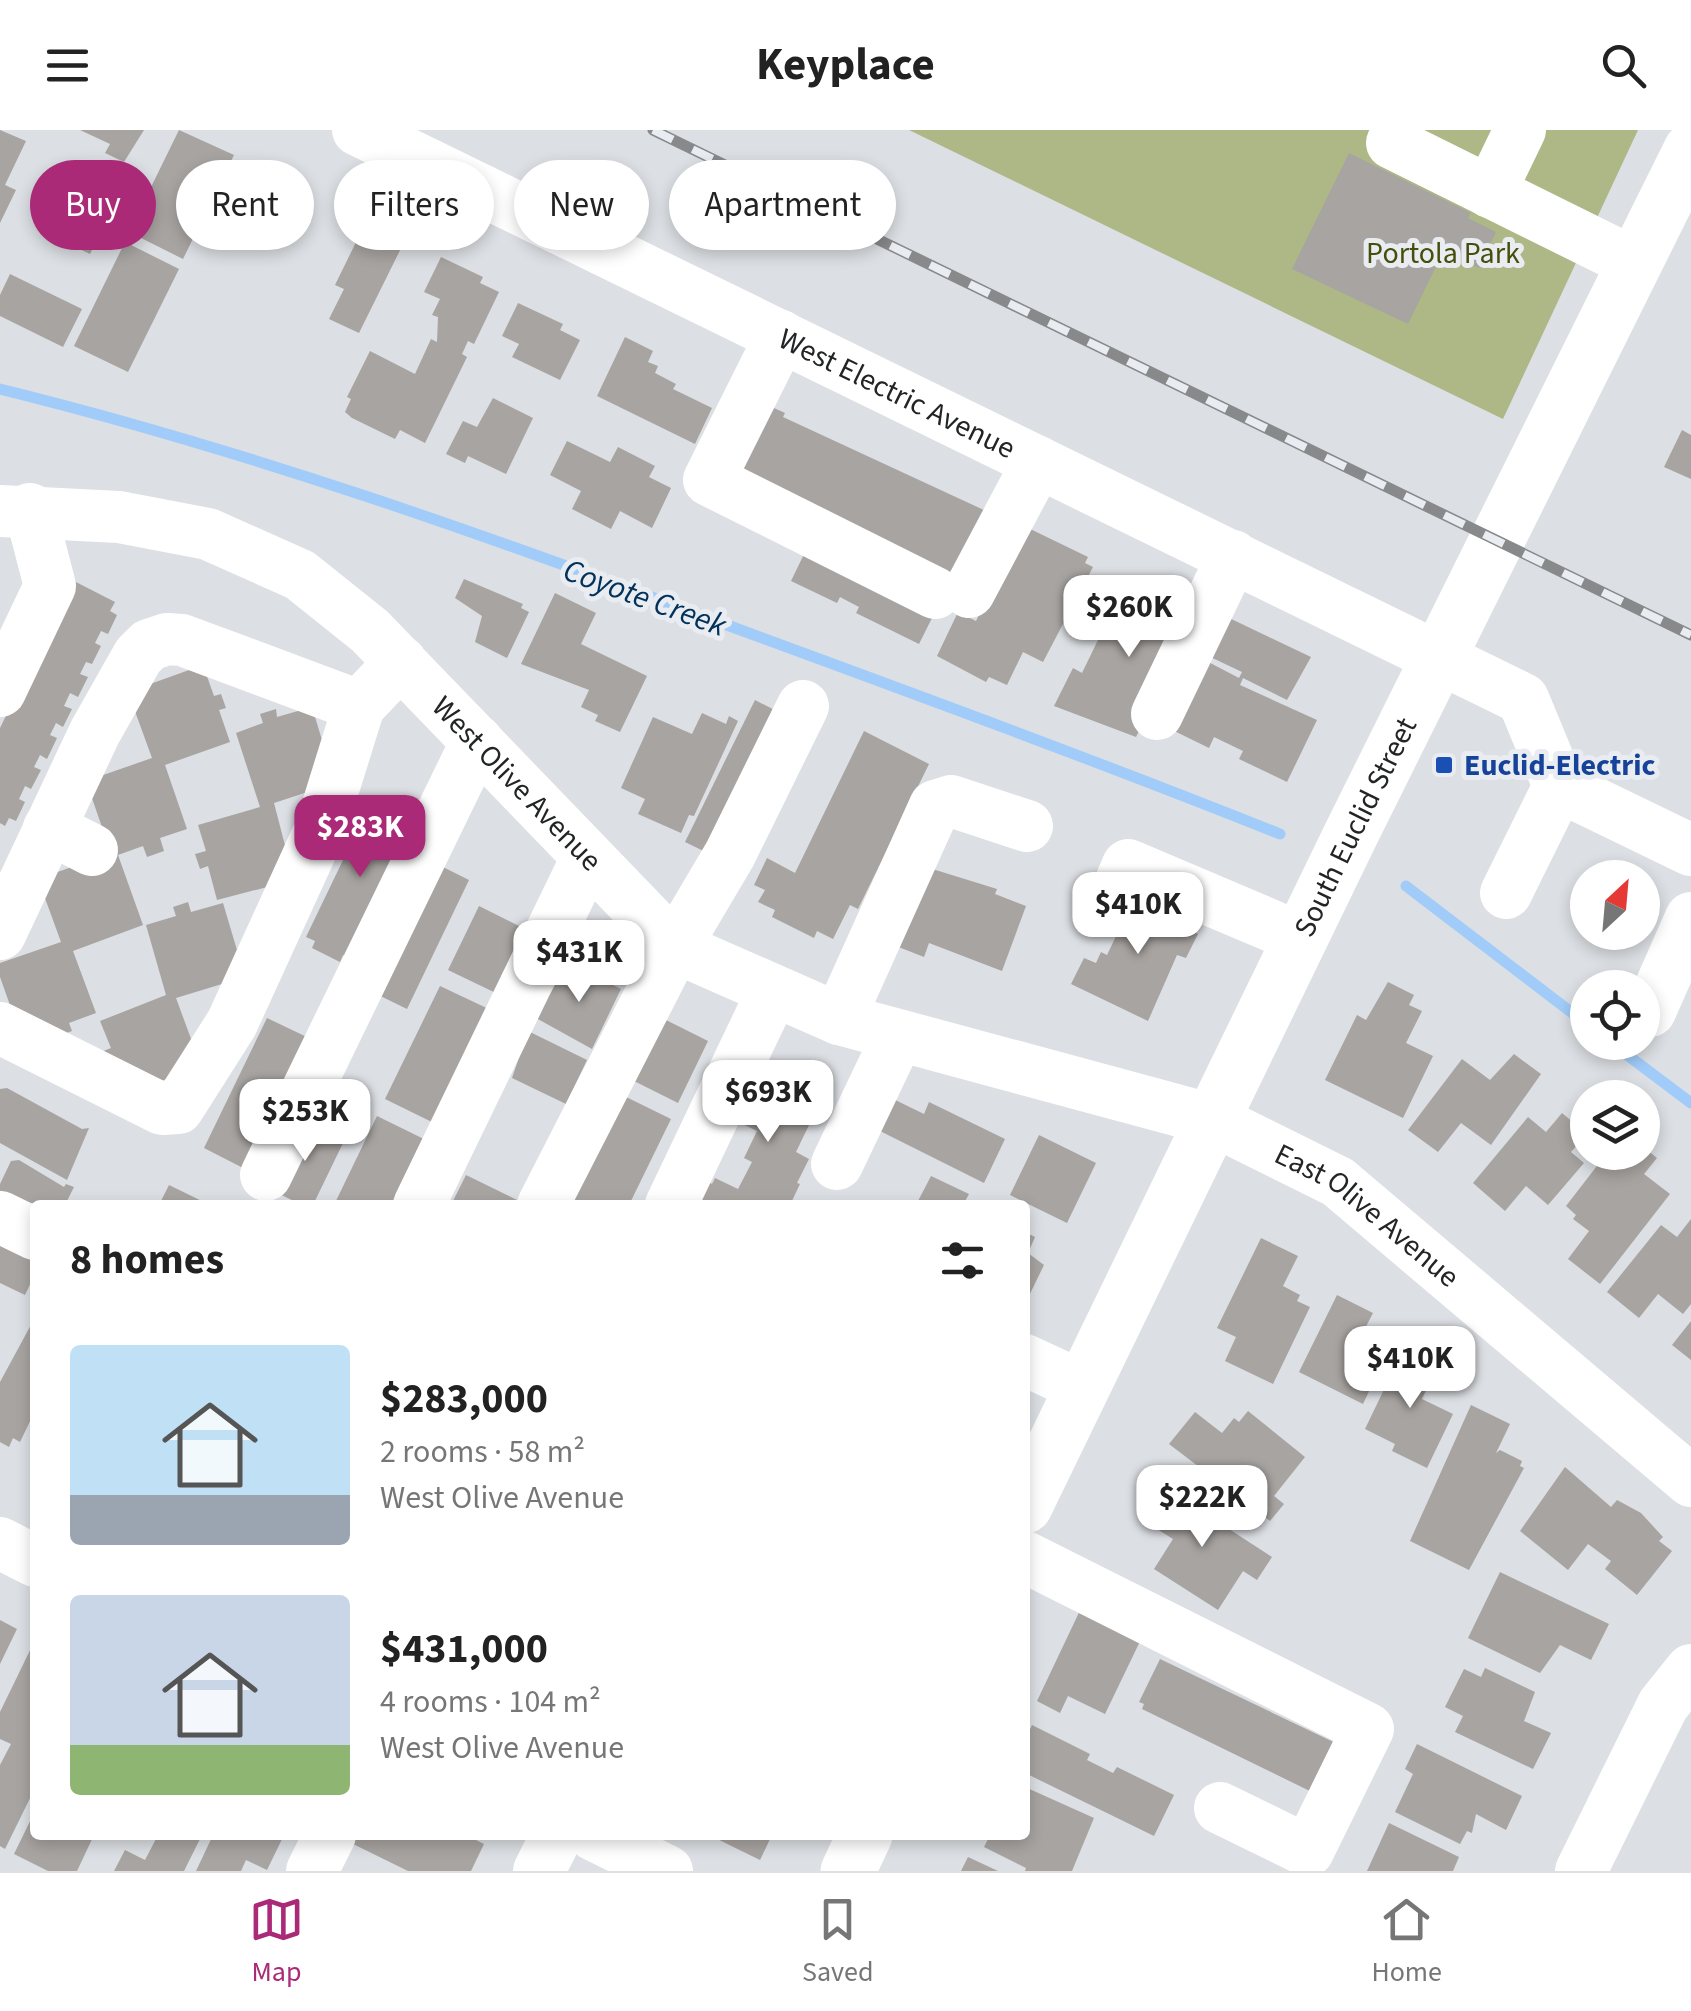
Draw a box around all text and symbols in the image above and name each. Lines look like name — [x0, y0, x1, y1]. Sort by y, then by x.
text: Keyplace — [756, 33, 935, 97]
icon: menu — [40, 38, 95, 93]
icon: search — [1596, 38, 1651, 93]
chip: Buy — [30, 160, 156, 250]
chip: Rent — [176, 160, 314, 250]
chip: Filters — [334, 160, 494, 250]
chip: New — [514, 160, 649, 250]
chip: Apartment — [669, 160, 896, 250]
park label: Portola Park — [1366, 232, 1520, 275]
street label: West Electric Avenue — [771, 318, 1022, 470]
water label: Coyote Creek — [557, 547, 733, 649]
pin: $260K — [1059, 575, 1199, 660]
text: $260K — [1085, 584, 1173, 630]
street label: West Olive Avenue — [422, 687, 612, 881]
street label: South Euclid Street — [1283, 710, 1428, 944]
place label: Euclid-Electric — [1464, 744, 1656, 787]
marker: Euclid-Electric — [1433, 754, 1455, 776]
pin: $283K — [290, 795, 430, 880]
text: $283K — [316, 804, 404, 850]
north arrow — [1570, 860, 1660, 950]
map controls — [1570, 860, 1660, 1170]
pin: $410K — [1068, 872, 1208, 957]
text: $410K — [1094, 881, 1182, 927]
pin: $431K — [509, 920, 649, 1005]
text: $431K — [535, 929, 623, 975]
button: locate — [1570, 970, 1660, 1060]
pin: $693K — [698, 1060, 838, 1145]
text: $693K — [724, 1069, 812, 1115]
pin: $253K — [235, 1079, 375, 1164]
button: layers — [1570, 1080, 1660, 1170]
text: $253K — [261, 1088, 349, 1134]
street label: East Olive Avenue — [1267, 1133, 1469, 1298]
text: 8 homes — [70, 1230, 224, 1290]
icon: filters — [935, 1233, 990, 1288]
pin: $410K — [1340, 1326, 1480, 1411]
text: $410K — [1366, 1335, 1454, 1381]
text: $283,000 — [380, 1369, 548, 1429]
icon: home — [150, 1385, 270, 1505]
text: 2 rooms · 58 m² — [380, 1429, 585, 1475]
pin: $222K — [1132, 1465, 1272, 1550]
text: $222K — [1158, 1474, 1246, 1520]
text: West Olive Avenue — [380, 1475, 624, 1521]
text: $431,000 — [380, 1619, 548, 1679]
icon: home — [150, 1635, 270, 1755]
text: 4 rooms · 104 m² — [380, 1679, 601, 1725]
text: West Olive Avenue — [380, 1725, 624, 1771]
tab: Map — [249, 1892, 304, 1992]
tab: Saved — [802, 1892, 873, 1992]
tab: Home — [1371, 1892, 1442, 1992]

